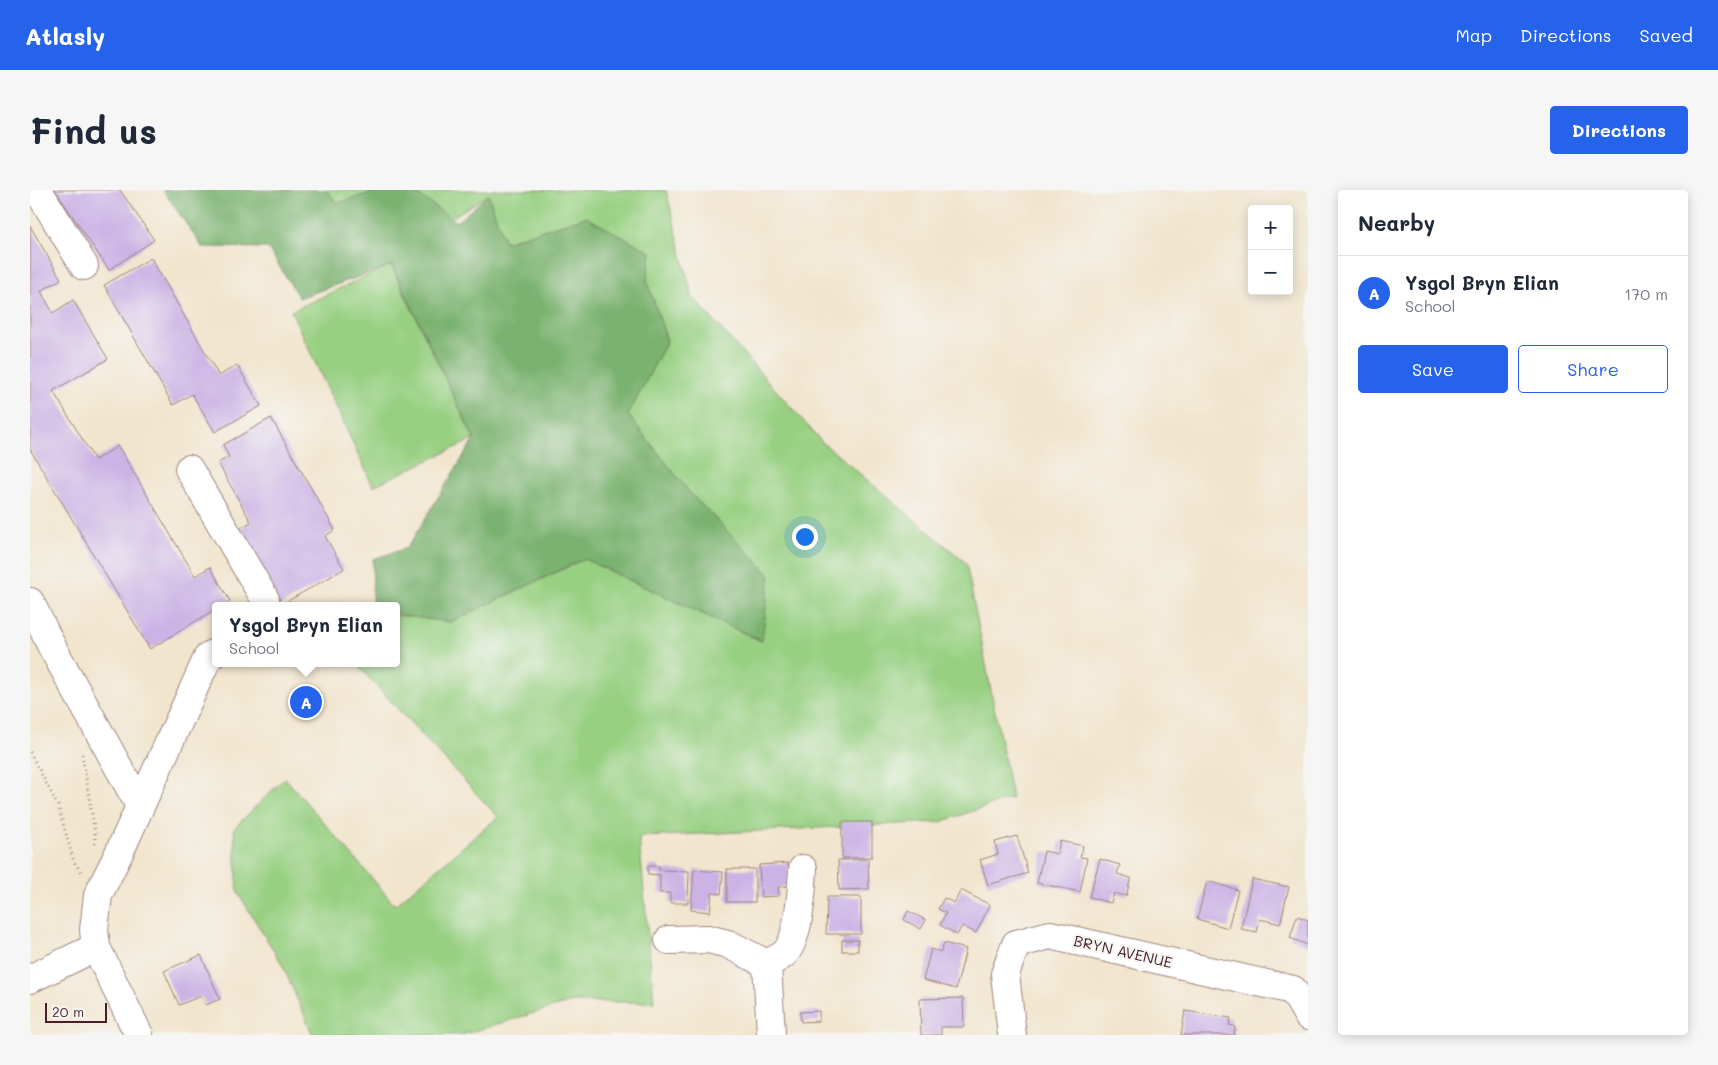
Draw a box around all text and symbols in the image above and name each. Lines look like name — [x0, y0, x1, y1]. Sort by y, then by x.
text: Atlasly — [25, 20, 105, 51]
text: Map — [1455, 23, 1492, 47]
text: Directions — [1520, 23, 1612, 47]
text: Saved — [1640, 23, 1693, 47]
button: Directions — [1550, 106, 1688, 154]
text: Find us — [30, 107, 157, 153]
map controls — [1248, 205, 1293, 295]
button: + — [1248, 205, 1293, 250]
text: Nearby — [1358, 209, 1435, 236]
button: − — [1248, 250, 1293, 295]
text: Ysgol Bryn Elian — [1405, 270, 1559, 295]
text: A — [1368, 283, 1380, 304]
text: 170 m — [1624, 283, 1668, 304]
text: School — [1405, 295, 1455, 316]
button: Save — [1358, 345, 1508, 393]
button: Share — [1518, 345, 1668, 393]
your location — [792, 524, 818, 550]
popup — [212, 602, 400, 667]
text: Ysgol Bryn Elian — [229, 612, 383, 637]
text: School — [229, 637, 279, 658]
pin: A — [290, 683, 322, 721]
street label: BRYN AVENUE — [1072, 930, 1175, 972]
scale bar — [45, 1000, 108, 1023]
text: 20 m — [52, 1002, 84, 1021]

